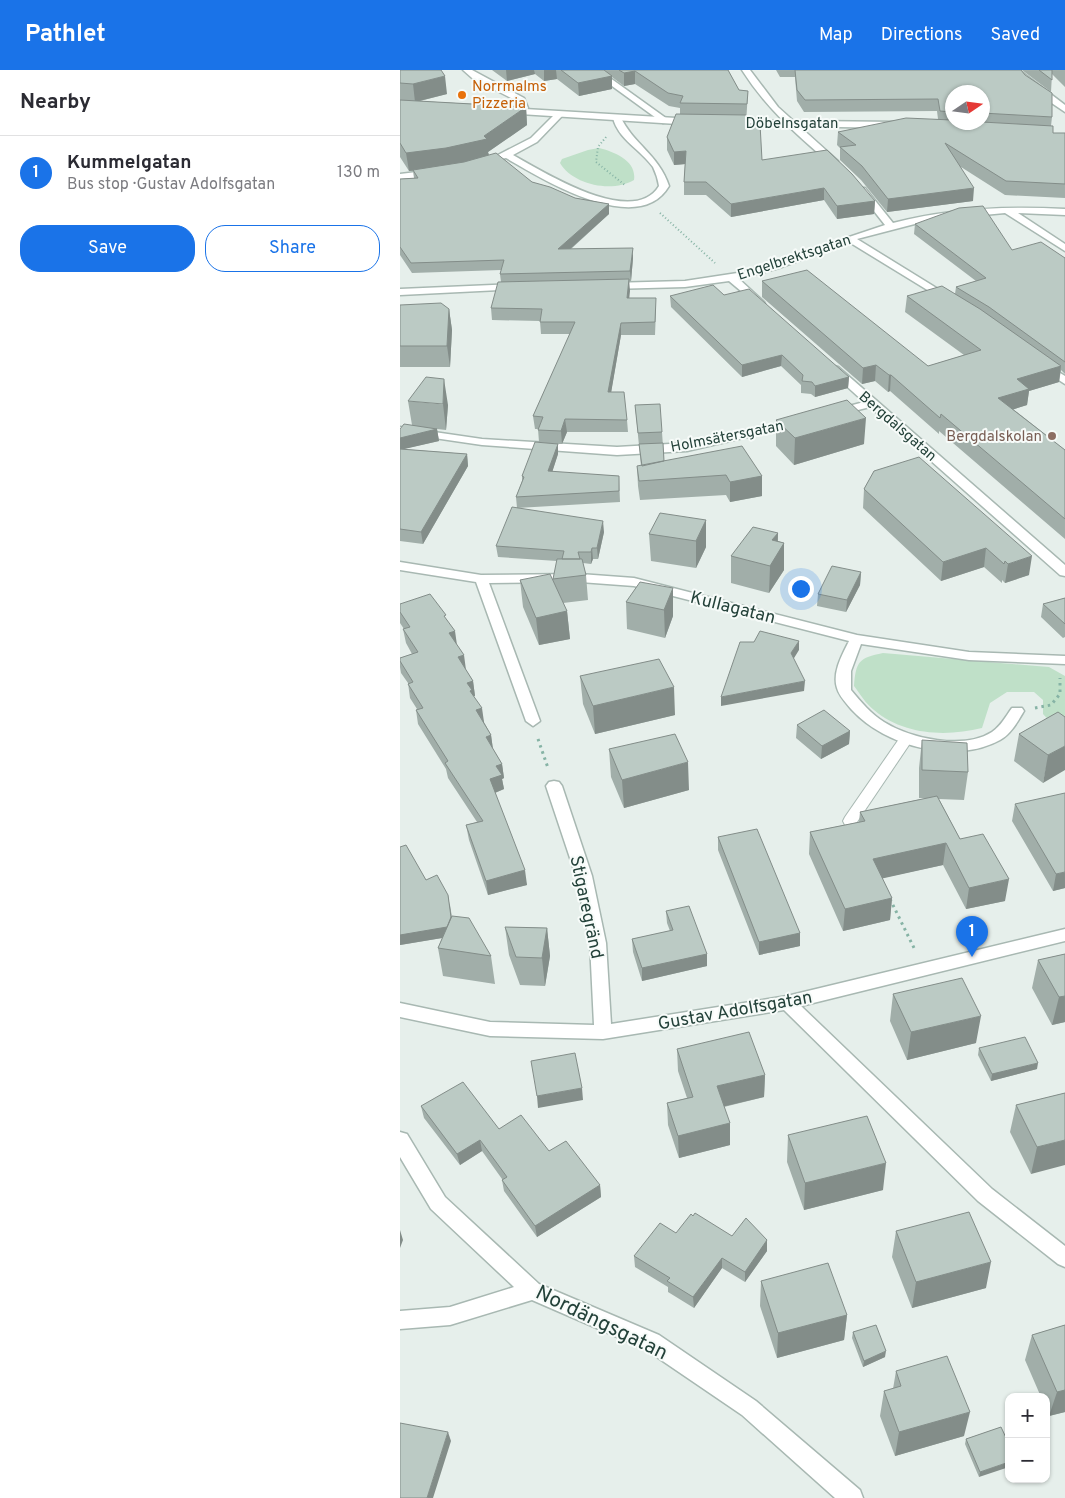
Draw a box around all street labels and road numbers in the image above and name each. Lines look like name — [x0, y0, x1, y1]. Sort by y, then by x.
street label: Döbelnsgatan — [746, 115, 838, 134]
street label: Engelbrektsgatan — [735, 231, 854, 286]
street label: Bergdalsgatan — [854, 388, 940, 466]
street label: Holmsätersgatan — [669, 417, 785, 458]
street label: Kullagatan — [688, 587, 778, 630]
street label: Stigaregränd — [563, 854, 608, 961]
street label: Gustav Adolfsgatan — [656, 987, 814, 1036]
street label: Nordängsgatan — [531, 1280, 672, 1367]

